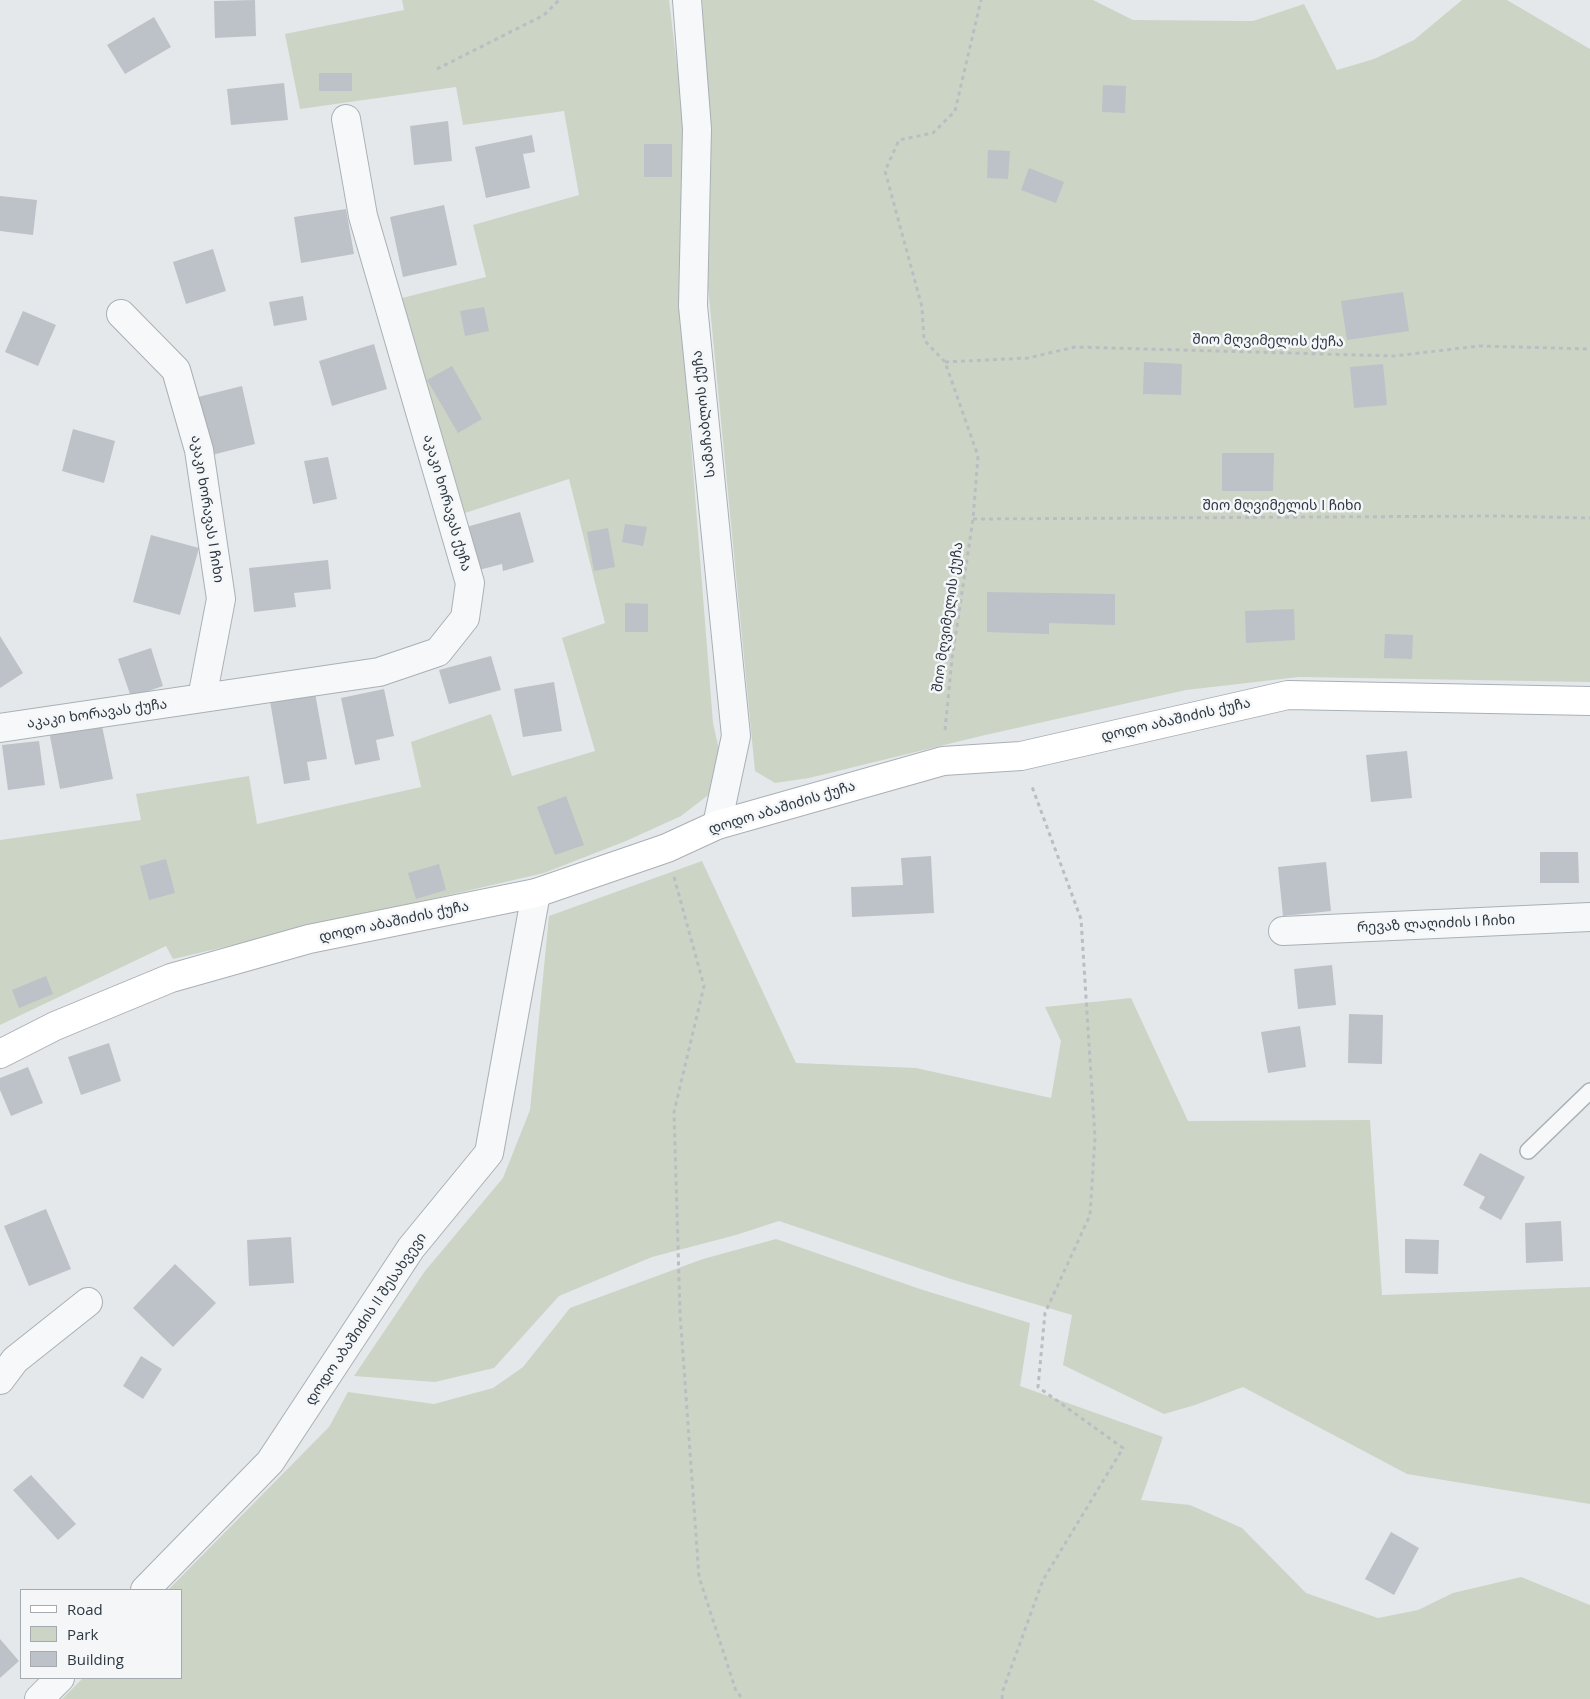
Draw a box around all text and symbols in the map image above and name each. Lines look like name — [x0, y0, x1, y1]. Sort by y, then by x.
street label: შიო მღვიმელის ქუჩა — [1192, 331, 1344, 351]
street label: სამაჩაბლოს ქუჩა — [689, 349, 719, 479]
street label: აკაკი ხორავას ქუჩა — [419, 433, 475, 573]
street label: აკაკი ხორავას I ჩიხი — [187, 434, 227, 584]
street label: შიო მღვიმელის I ჩიხი — [1202, 498, 1362, 514]
street label: შიო მღვიმელის ქუჩა — [929, 541, 967, 693]
street label: დოდო აბაშიძის ქუჩა — [1100, 695, 1252, 745]
street label: აკაკი ხორავას ქუჩა — [26, 696, 168, 732]
street label: დოდო აბაშიძის ქუჩა — [707, 778, 857, 838]
street label: დოდო აბაშიძის ქუჩა — [318, 898, 470, 946]
street label: რევაზ ლაღიძის I ჩიხი — [1357, 911, 1515, 937]
street label: დოდო აბაშიძის II შესახვევი — [302, 1230, 430, 1408]
legend — [20, 1589, 182, 1679]
text: Road — [67, 1599, 103, 1619]
text: Park — [67, 1624, 98, 1644]
text: Building — [67, 1649, 124, 1669]

